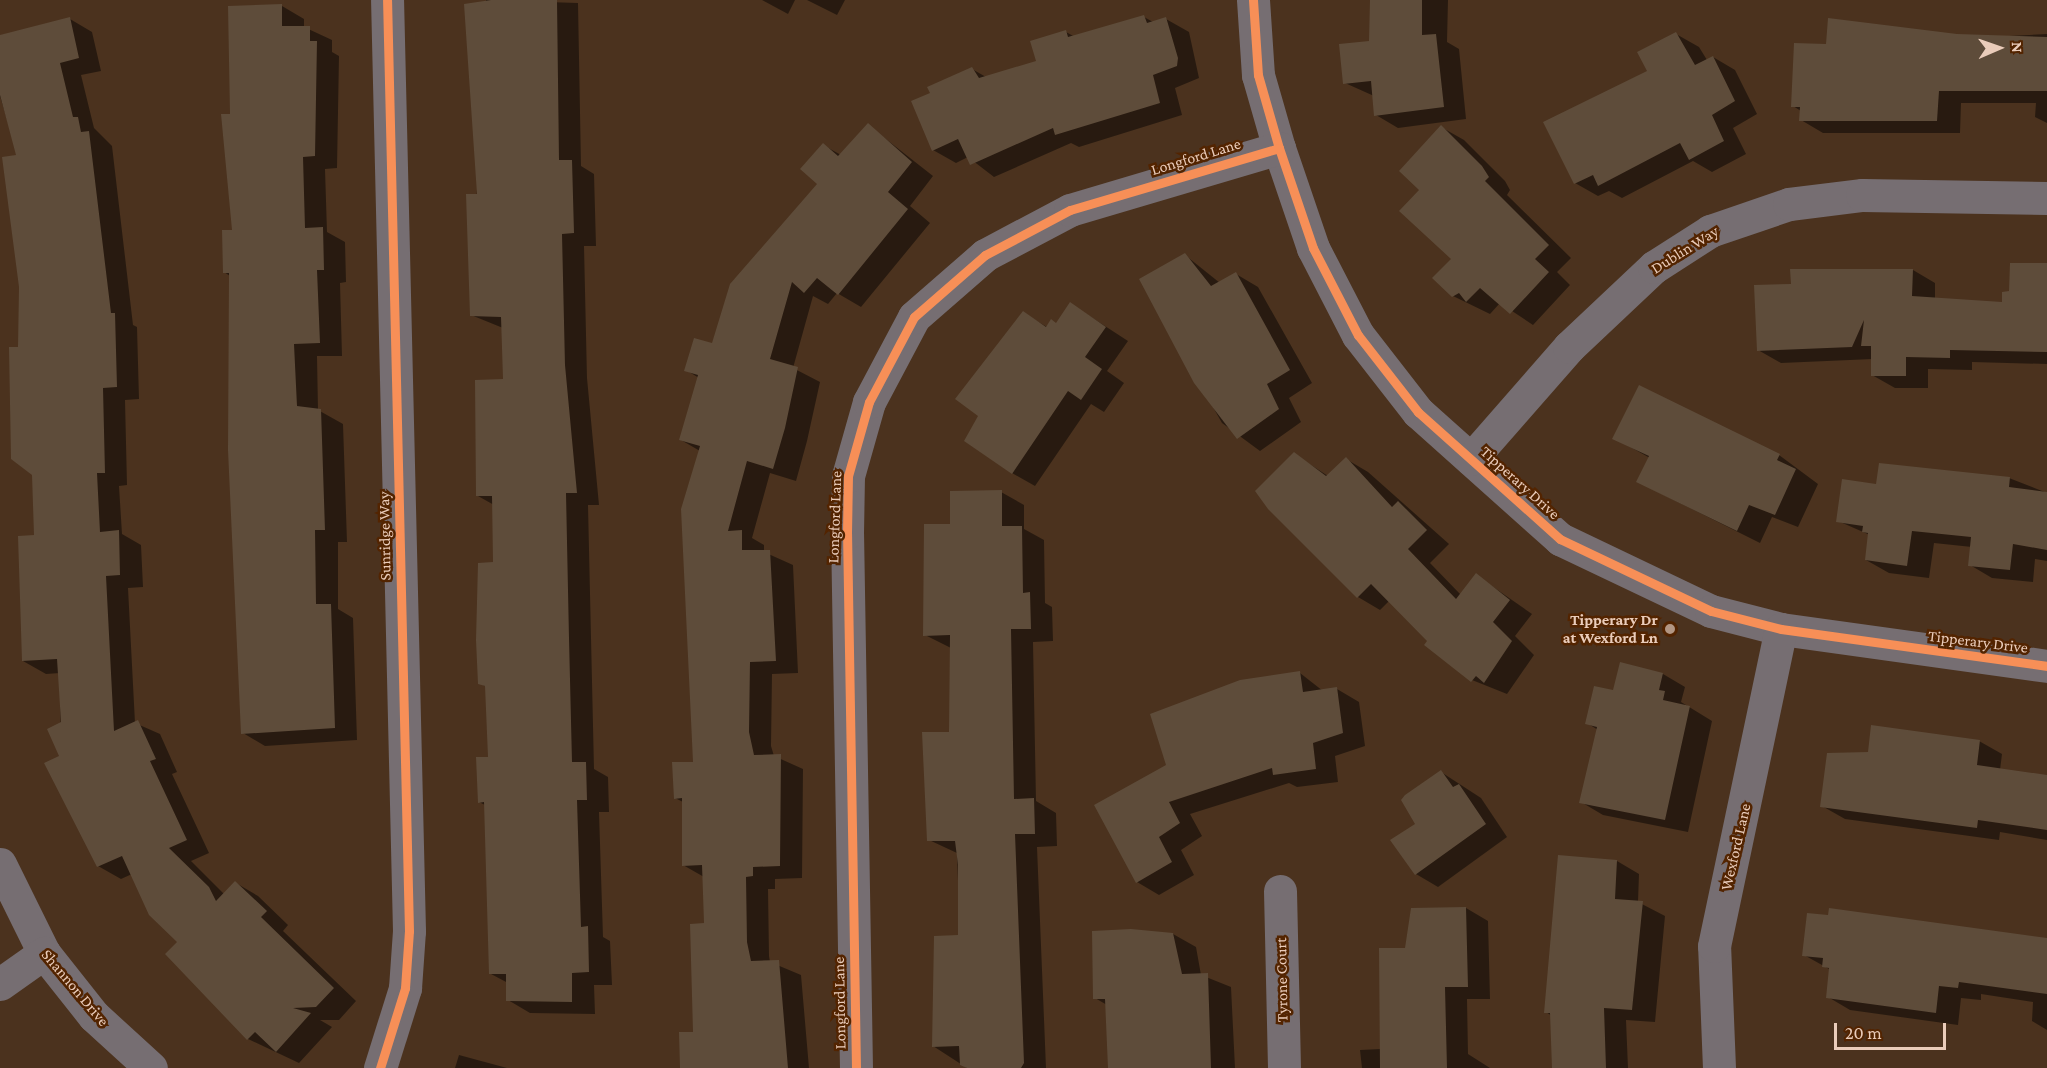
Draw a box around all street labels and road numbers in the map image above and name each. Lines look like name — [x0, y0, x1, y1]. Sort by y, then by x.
street label: Longford Lane — [1149, 134, 1243, 180]
street label: Dublin Way — [1648, 222, 1722, 278]
street label: Tipperary Drive — [1476, 442, 1564, 524]
street label: Longford Lane — [824, 470, 846, 564]
street label: Sunridge Way — [375, 491, 395, 581]
street label: Tipperary Drive — [1927, 626, 2029, 658]
street label: Wexford Lane — [1717, 802, 1755, 892]
street label: Tyrone Court — [1272, 937, 1292, 1023]
street label: Shannon Drive — [37, 945, 113, 1031]
street label: Longford Lane — [830, 957, 850, 1049]

